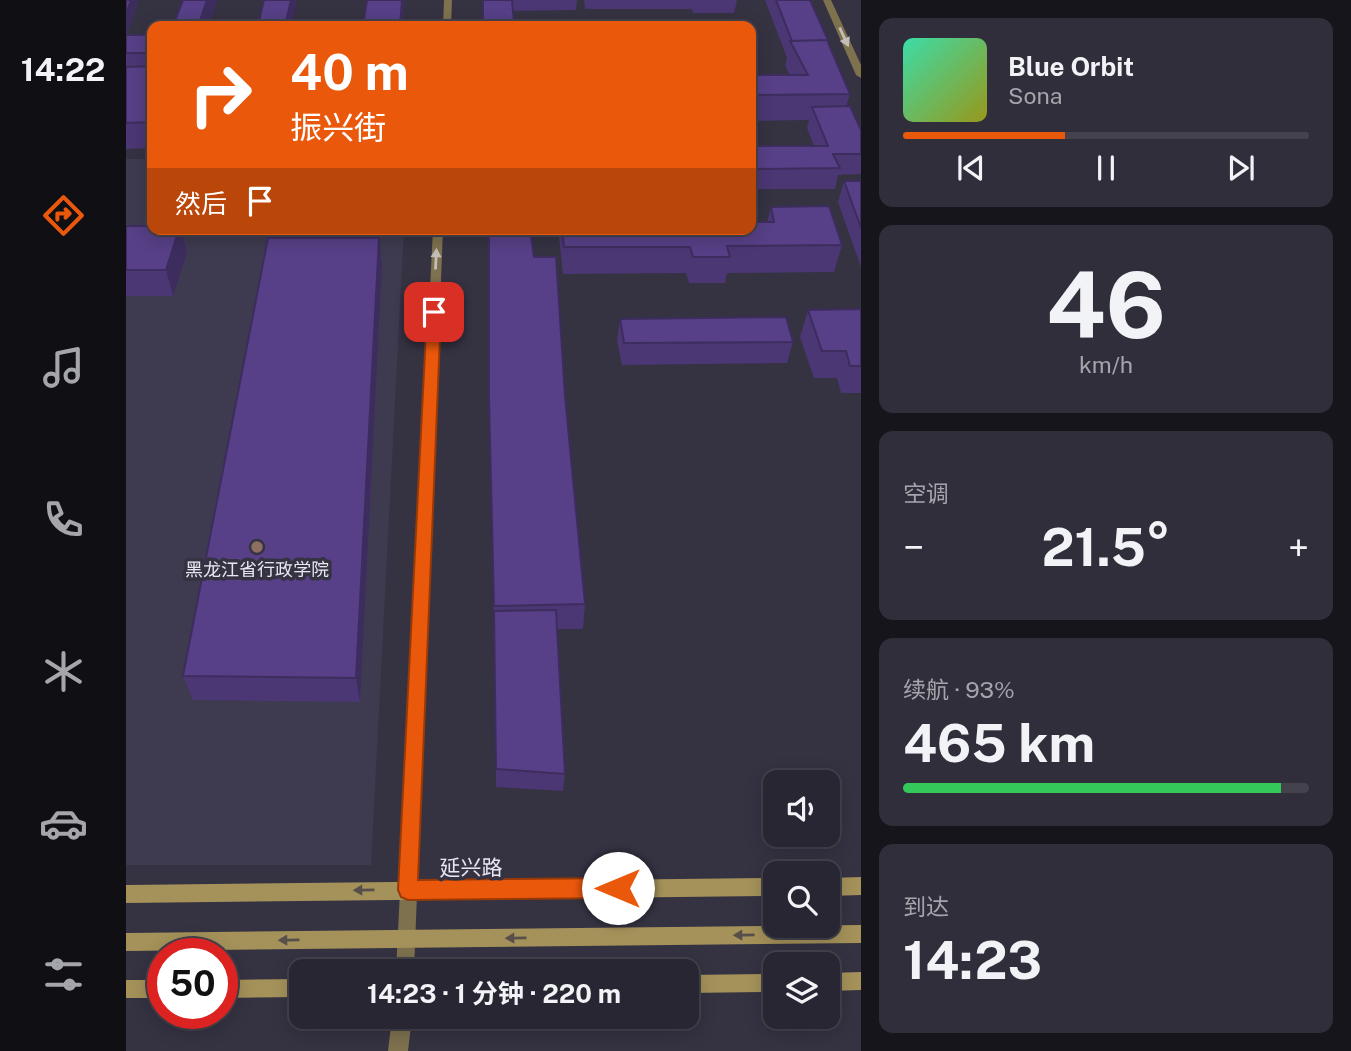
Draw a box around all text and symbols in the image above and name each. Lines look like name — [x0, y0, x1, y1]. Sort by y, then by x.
one-way arrow — [838, 27, 850, 47]
text: 40 m — [290, 43, 409, 101]
icon: right — [175, 49, 266, 140]
text: 14:22 — [21, 51, 105, 88]
text: Blue Orbit — [1008, 51, 1134, 82]
text: Sona — [1008, 82, 1062, 109]
text: 振兴街 — [290, 109, 386, 146]
icon: previous — [952, 149, 990, 187]
icon: pause — [1087, 149, 1125, 187]
icon: next — [1222, 149, 1260, 187]
icon: arrive — [241, 182, 279, 220]
text: 然后 — [175, 188, 227, 219]
icon: directions — [39, 191, 88, 240]
one-way arrow — [431, 247, 442, 269]
text: 46 — [1046, 252, 1166, 358]
pin — [404, 282, 464, 342]
icon: arrive — [415, 293, 453, 331]
icon: music — [39, 343, 88, 392]
text: km/h — [1079, 351, 1133, 378]
text: 空调 — [903, 480, 949, 507]
icon: phone — [39, 495, 88, 544]
text: 21.5° — [1041, 517, 1171, 578]
text: − — [903, 525, 924, 570]
text: + — [1288, 525, 1309, 570]
marker: 黑龙江省行政学院 — [249, 539, 265, 555]
place label: 黑龙江省行政学院 — [185, 559, 329, 580]
icon: climate — [39, 647, 88, 696]
text: 续航 · 93% — [903, 676, 1015, 703]
text: 465 km — [903, 713, 1095, 774]
map controls — [763, 770, 840, 1029]
button: sound — [763, 770, 840, 847]
icon: car — [39, 799, 88, 848]
position arrow — [581, 851, 655, 925]
street label: 延兴路 — [440, 855, 503, 880]
button: search — [763, 861, 840, 938]
one-way arrow — [353, 885, 375, 896]
text: 到达 — [903, 893, 949, 920]
one-way arrow — [733, 930, 755, 941]
text: 14:23 — [903, 930, 1042, 991]
one-way arrow — [505, 932, 527, 944]
one-way arrow — [278, 934, 300, 946]
speed limit sign: 50 — [147, 938, 238, 1029]
icon: filters — [39, 950, 88, 999]
button: layers — [763, 952, 840, 1029]
text: 14:23 · 1 分钟 · 220 m — [367, 978, 621, 1009]

